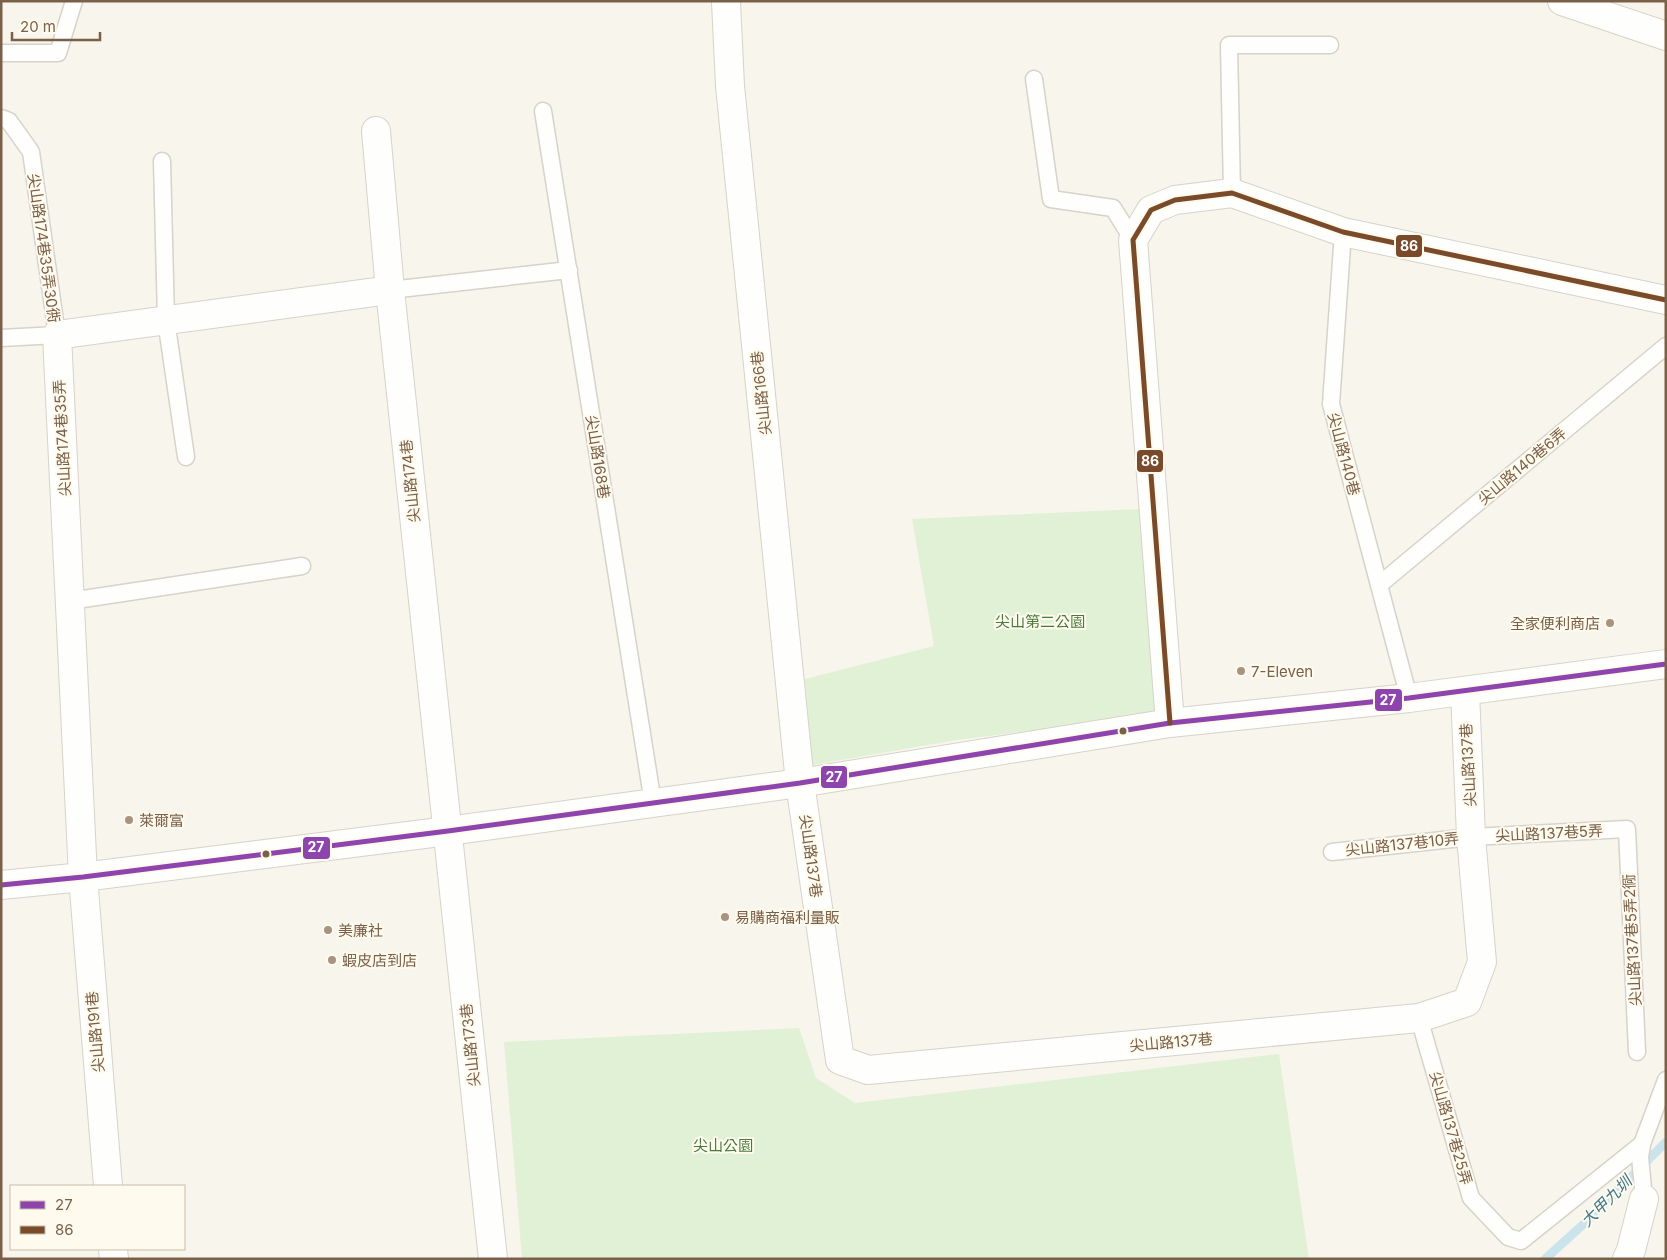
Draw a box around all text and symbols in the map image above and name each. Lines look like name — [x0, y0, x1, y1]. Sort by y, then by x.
scale bar — [12, 10, 100, 42]
text: 20 m — [20, 17, 56, 36]
street label: 尖山路174巷35弄30衖 — [24, 172, 64, 324]
line badge: 86 — [1395, 234, 1423, 258]
text: 86 — [1400, 237, 1418, 254]
street label: 尖山路166巷 — [747, 350, 775, 436]
street label: 尖山路174巷35弄 — [49, 379, 75, 497]
street label: 尖山路140巷 — [1324, 410, 1364, 498]
street label: 尖山路168巷 — [582, 414, 614, 500]
street label: 尖山路140巷6弄 — [1474, 424, 1570, 508]
street label: 尖山路174巷 — [396, 439, 424, 523]
line badge: 86 — [1136, 449, 1164, 473]
text: 86 — [1141, 452, 1159, 469]
park label: 尖山第二公園 — [995, 612, 1085, 631]
place label: 全家便利商店 — [1510, 614, 1600, 633]
marker: 全家便利商店 — [1604, 617, 1616, 629]
place label: 7-Eleven — [1251, 662, 1313, 681]
marker: 7-Eleven — [1235, 665, 1247, 677]
line badge: 27 — [1374, 688, 1403, 712]
text: 27 — [1380, 691, 1396, 708]
street label: 尖山路137巷 — [1456, 723, 1480, 807]
unlabelled marker — [1118, 726, 1128, 736]
line badge: 27 — [820, 765, 848, 789]
text: 27 — [826, 768, 842, 785]
place label: 萊爾富 — [139, 811, 184, 830]
street label: 尖山路137巷 — [796, 813, 826, 899]
marker: 萊爾富 — [123, 814, 135, 826]
street label: 尖山路137巷5弄 — [1495, 821, 1603, 845]
street label: 尖山路137巷10弄 — [1344, 829, 1460, 859]
line badge: 27 — [302, 836, 331, 860]
text: 27 — [308, 838, 324, 855]
unlabelled marker — [261, 849, 271, 859]
street label: 尖山路137巷5弄2衕 — [1619, 874, 1645, 1006]
place label: 易購商福利量販 — [735, 908, 840, 927]
marker: 易購商福利量販 — [719, 911, 731, 923]
place label: 美廉社 — [338, 921, 383, 940]
marker: 美廉社 — [322, 924, 334, 936]
place label: 蝦皮店到店 — [342, 951, 417, 970]
marker: 蝦皮店到店 — [326, 954, 338, 966]
street label: 尖山路191巷 — [82, 991, 108, 1073]
street label: 尖山路173巷 — [456, 1002, 484, 1088]
street label: 尖山路137巷 — [1128, 1029, 1214, 1055]
street label: 尖山路137巷25弄 — [1426, 1069, 1476, 1187]
park label: 尖山公園 — [693, 1136, 753, 1155]
water label: 大甲九圳 — [1576, 1170, 1637, 1231]
legend — [10, 1185, 185, 1250]
text: 27 — [55, 1195, 73, 1214]
text: 86 — [55, 1220, 74, 1239]

